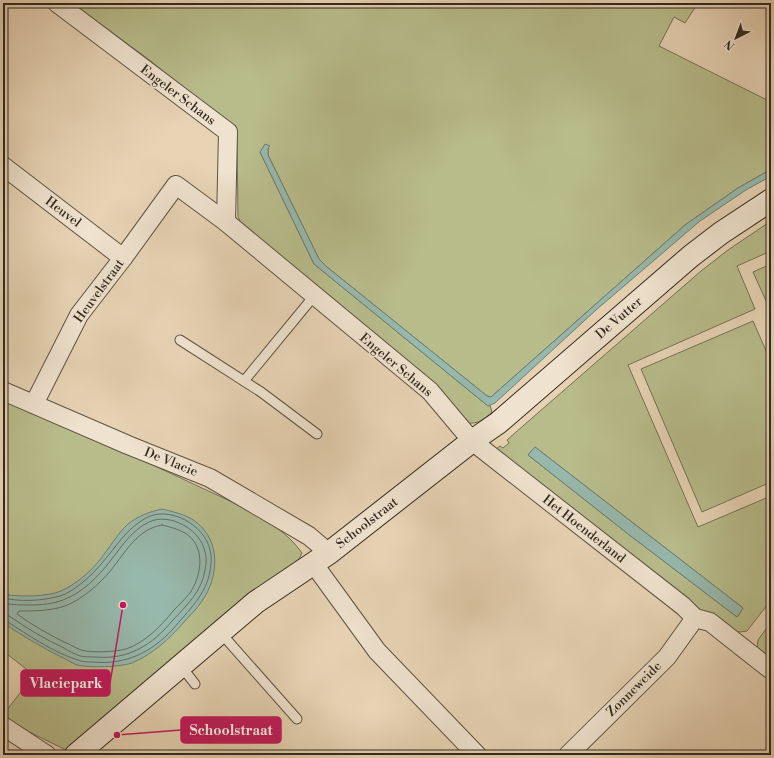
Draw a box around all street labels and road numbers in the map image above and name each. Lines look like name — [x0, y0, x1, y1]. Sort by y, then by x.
street label: Engeler Schans — [137, 61, 219, 129]
street label: Heuvel — [42, 193, 84, 231]
street label: Heuvelstraat — [71, 256, 128, 326]
street label: De Vutter — [592, 293, 646, 343]
street label: Engeler Schans — [356, 330, 436, 400]
street label: De Vlacie — [142, 444, 201, 480]
street label: Het Hoenderland — [539, 492, 629, 567]
street label: Schoolstraat — [333, 494, 401, 552]
street label: Zonneweide — [603, 658, 665, 720]

